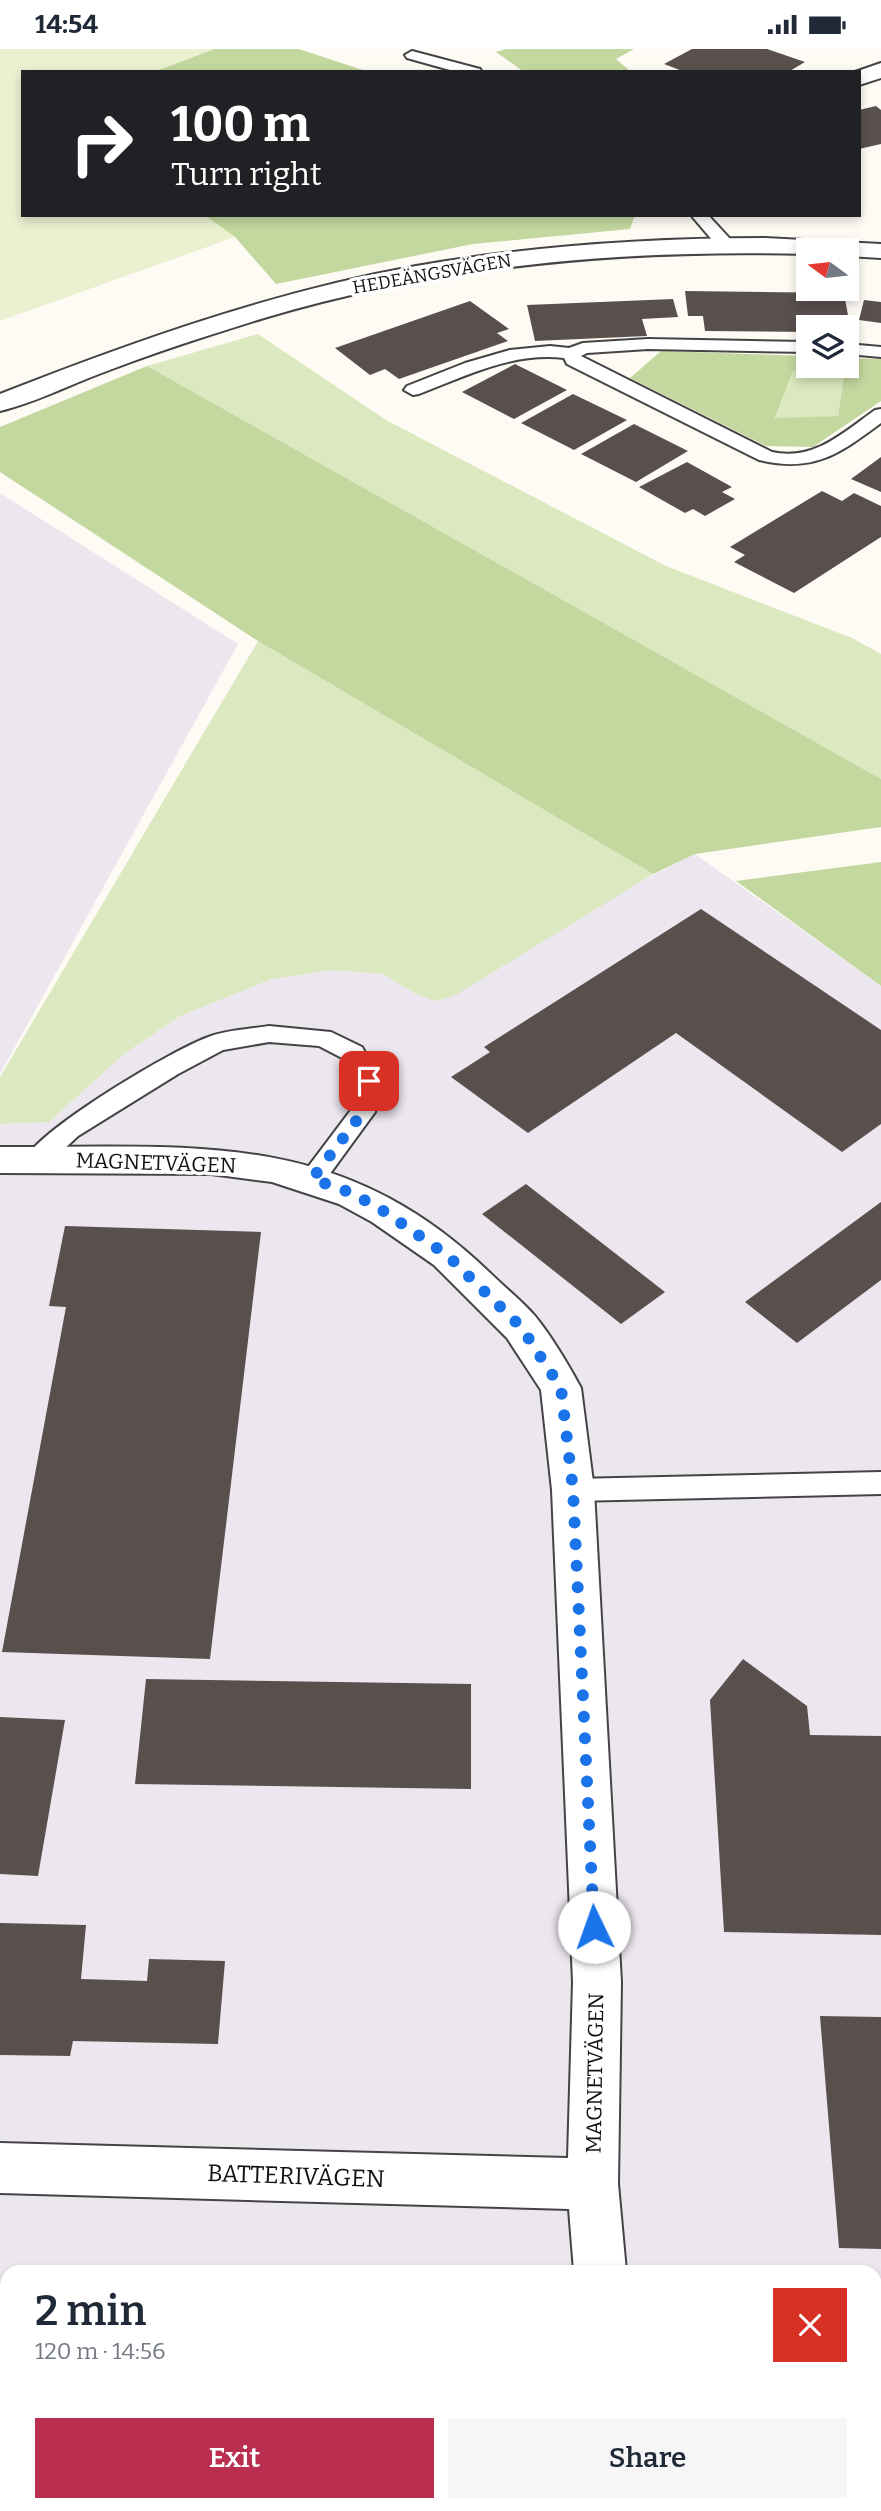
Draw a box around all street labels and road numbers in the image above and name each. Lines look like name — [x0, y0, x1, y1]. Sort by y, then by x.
street label: HEDEÄNGSVÄGEN — [351, 249, 513, 299]
street label: MAGNETVÄGEN — [75, 1147, 237, 1179]
street label: MAGNETVÄGEN — [581, 1992, 609, 2154]
street label: BATTERIVÄGEN — [207, 2159, 385, 2193]

